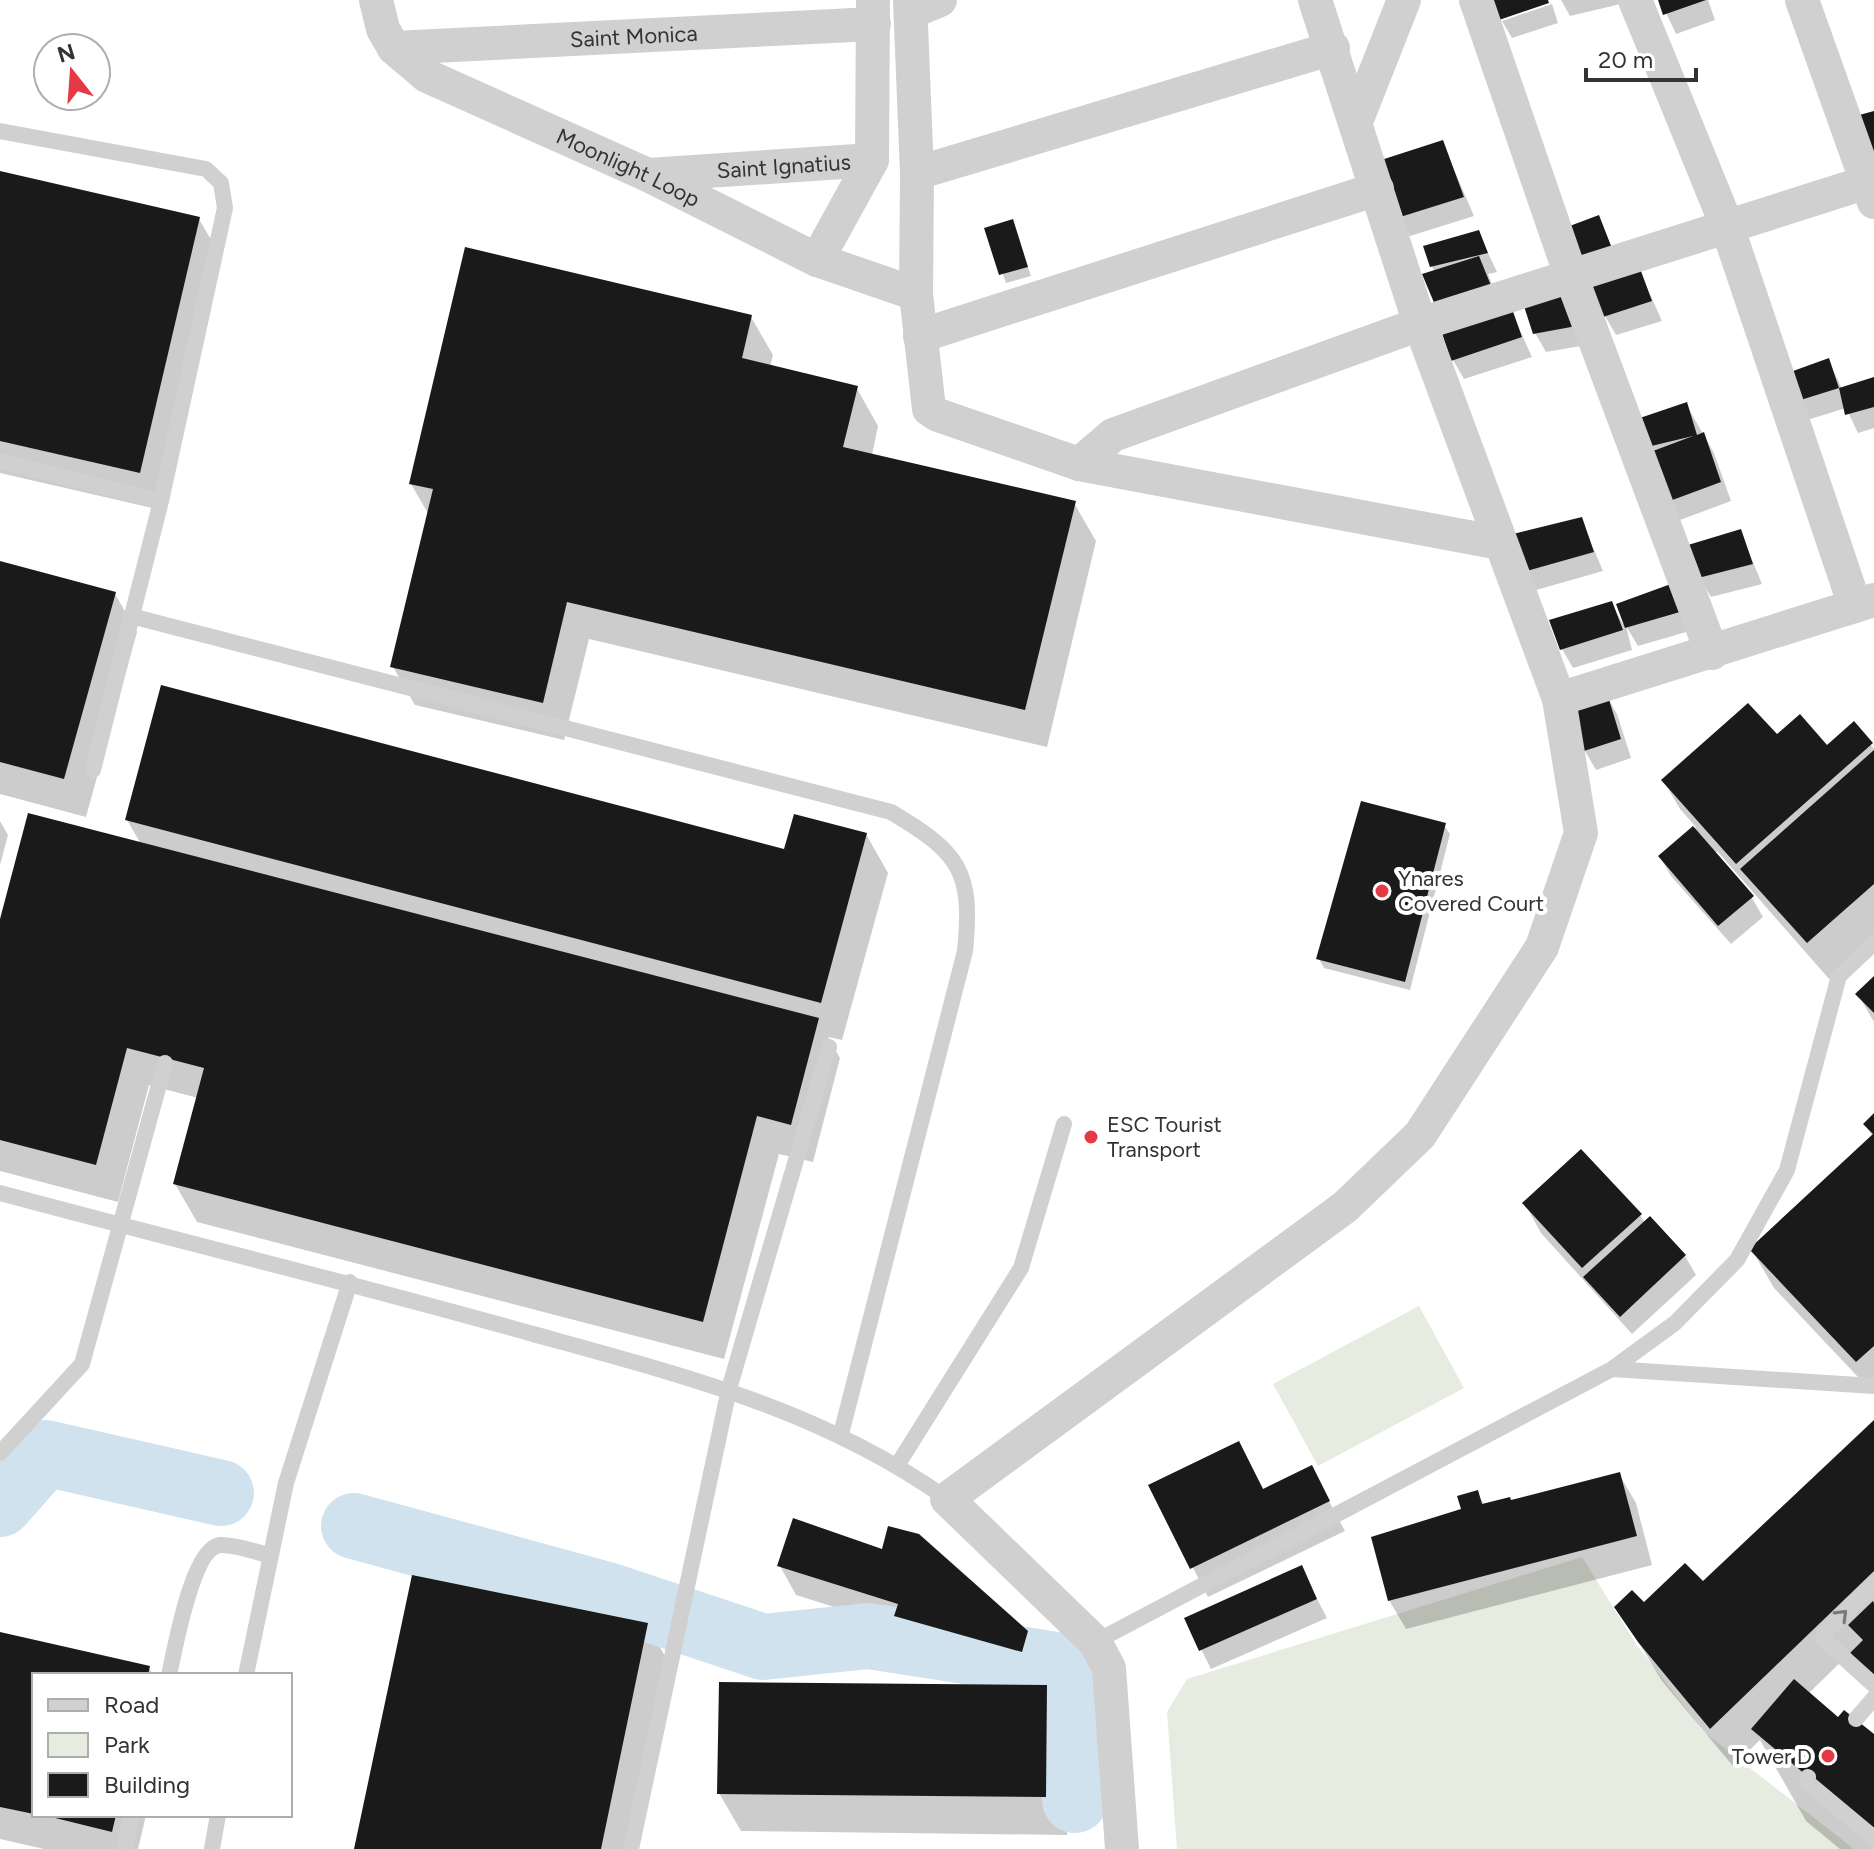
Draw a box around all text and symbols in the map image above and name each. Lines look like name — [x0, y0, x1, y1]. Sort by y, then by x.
street label: Saint Monica — [569, 19, 698, 53]
north arrow — [32, 32, 112, 112]
scale bar — [1586, 32, 1696, 82]
text: N — [54, 38, 78, 69]
text: 20 m — [1598, 45, 1653, 74]
street label: Moonlight Loop — [552, 122, 704, 212]
street label: Saint Ignatius — [716, 148, 852, 184]
place label: Ynares Covered Court — [1398, 865, 1544, 917]
marker: Ynares Covered Court — [1373, 882, 1391, 900]
place label: ESC Tourist Transport — [1107, 1111, 1222, 1163]
marker: ESC Tourist Transport — [1082, 1128, 1100, 1146]
one-way arrow — [1833, 1610, 1847, 1624]
legend — [32, 1673, 292, 1817]
text: Road — [104, 1690, 159, 1719]
text: Park — [104, 1730, 150, 1759]
place label: Tower D — [1732, 1743, 1812, 1770]
marker: Tower D — [1819, 1747, 1837, 1765]
text: Building — [104, 1770, 190, 1799]

